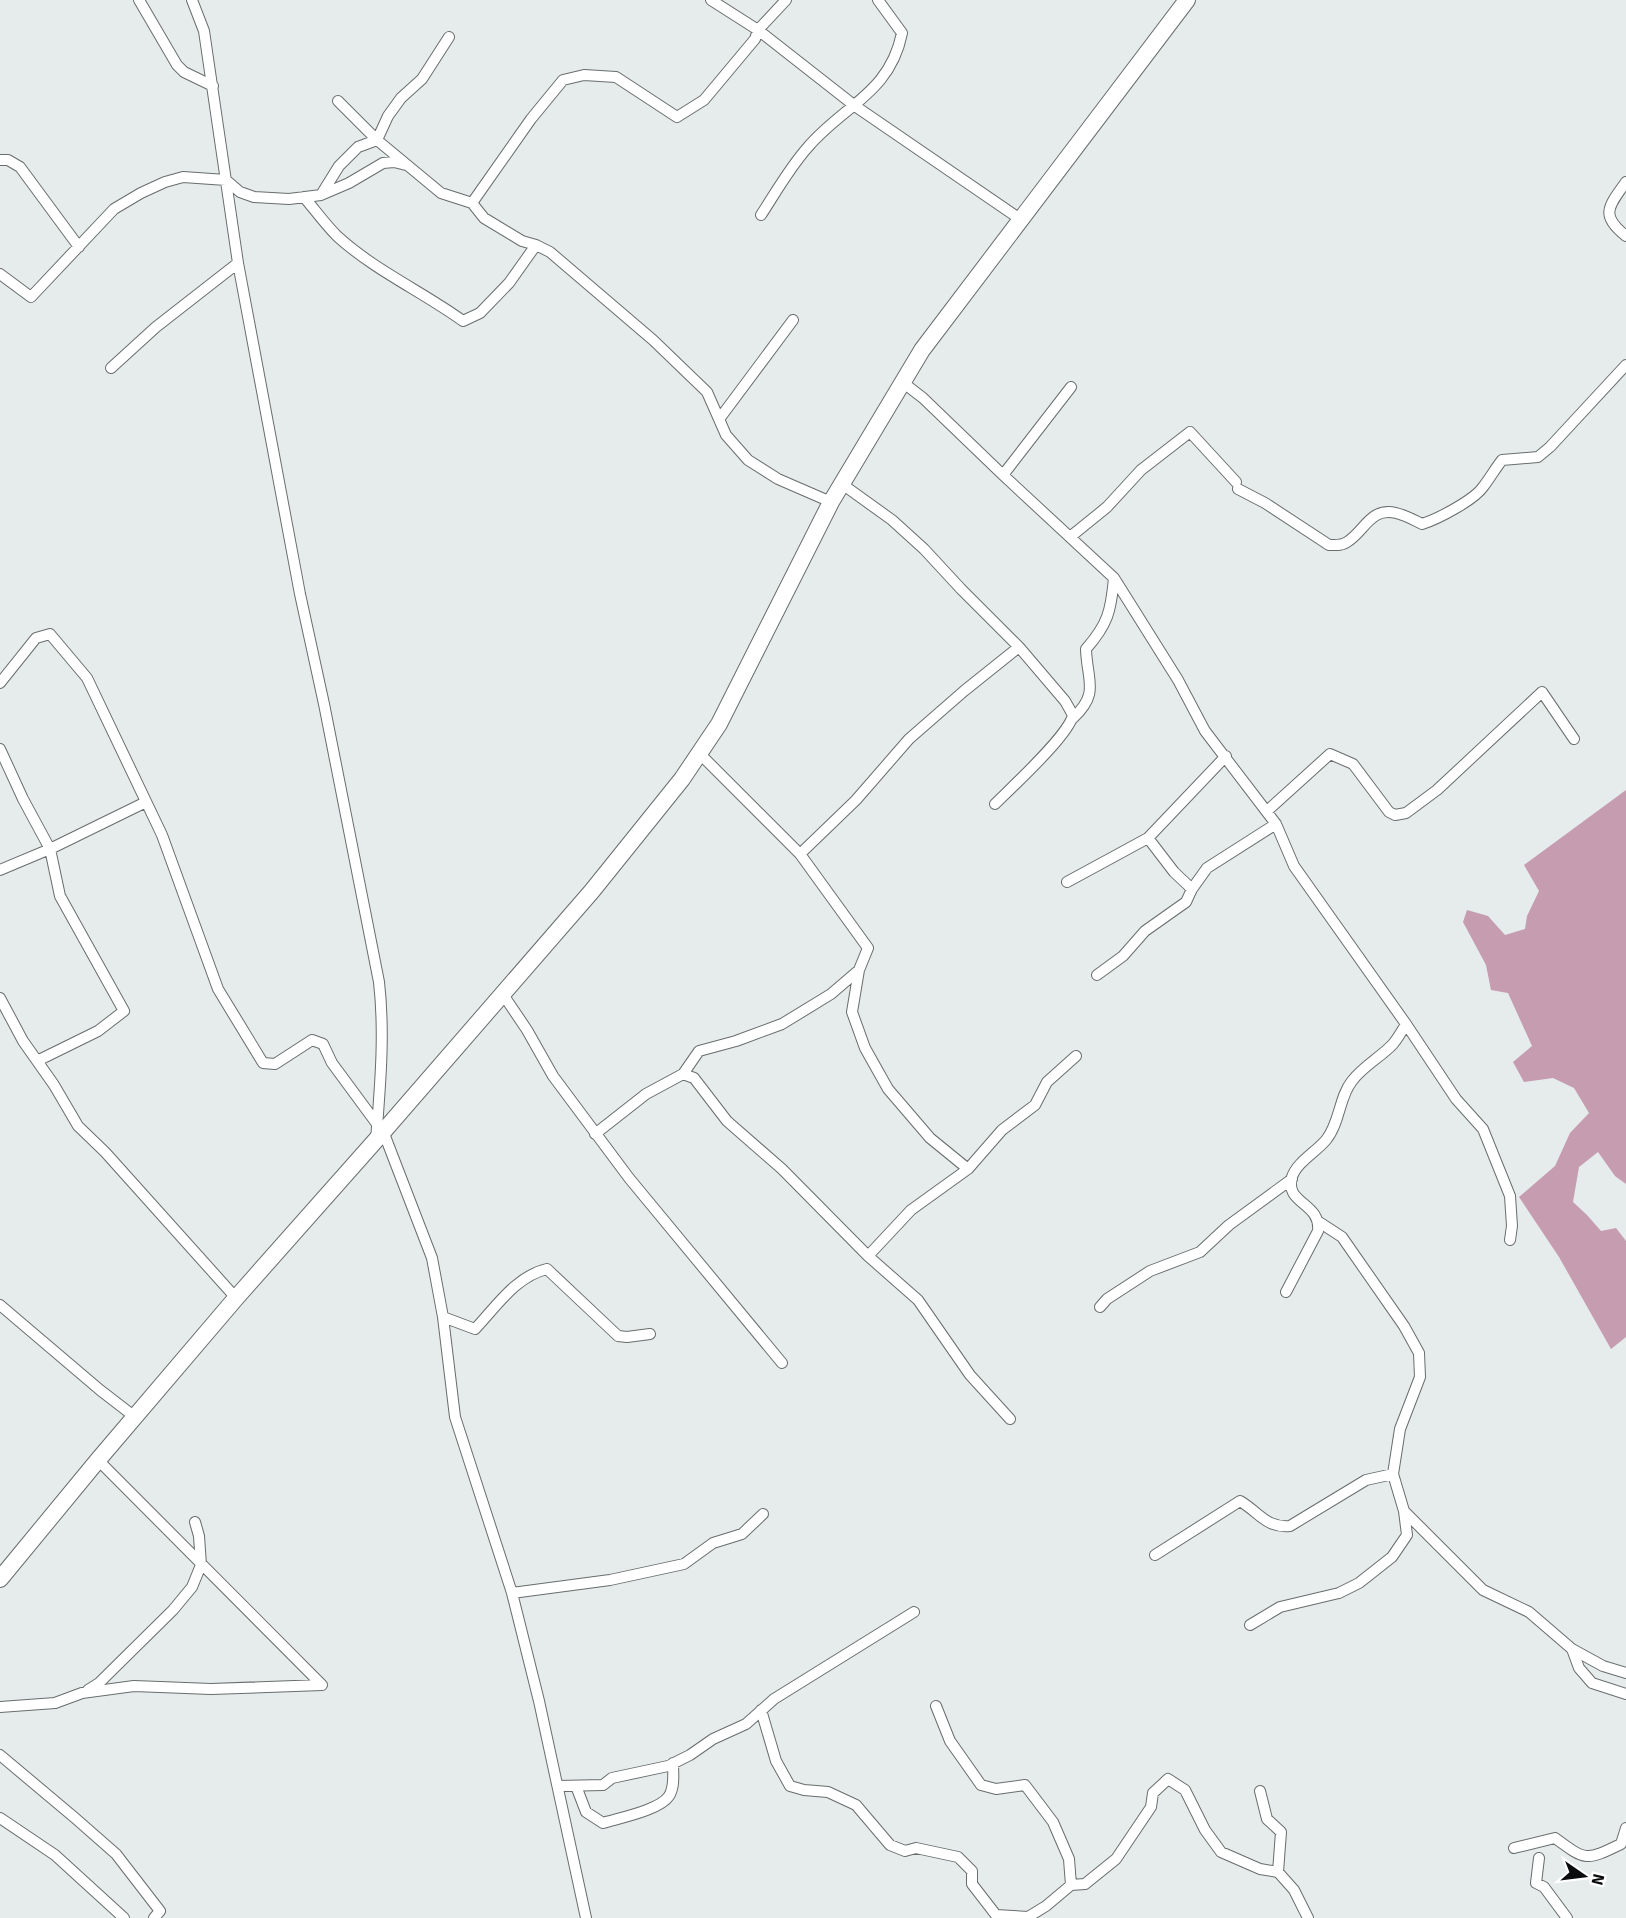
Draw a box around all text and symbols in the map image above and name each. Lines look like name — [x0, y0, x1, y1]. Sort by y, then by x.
north arrow — [1554, 1846, 1614, 1906]
text: N — [1587, 1872, 1609, 1887]

